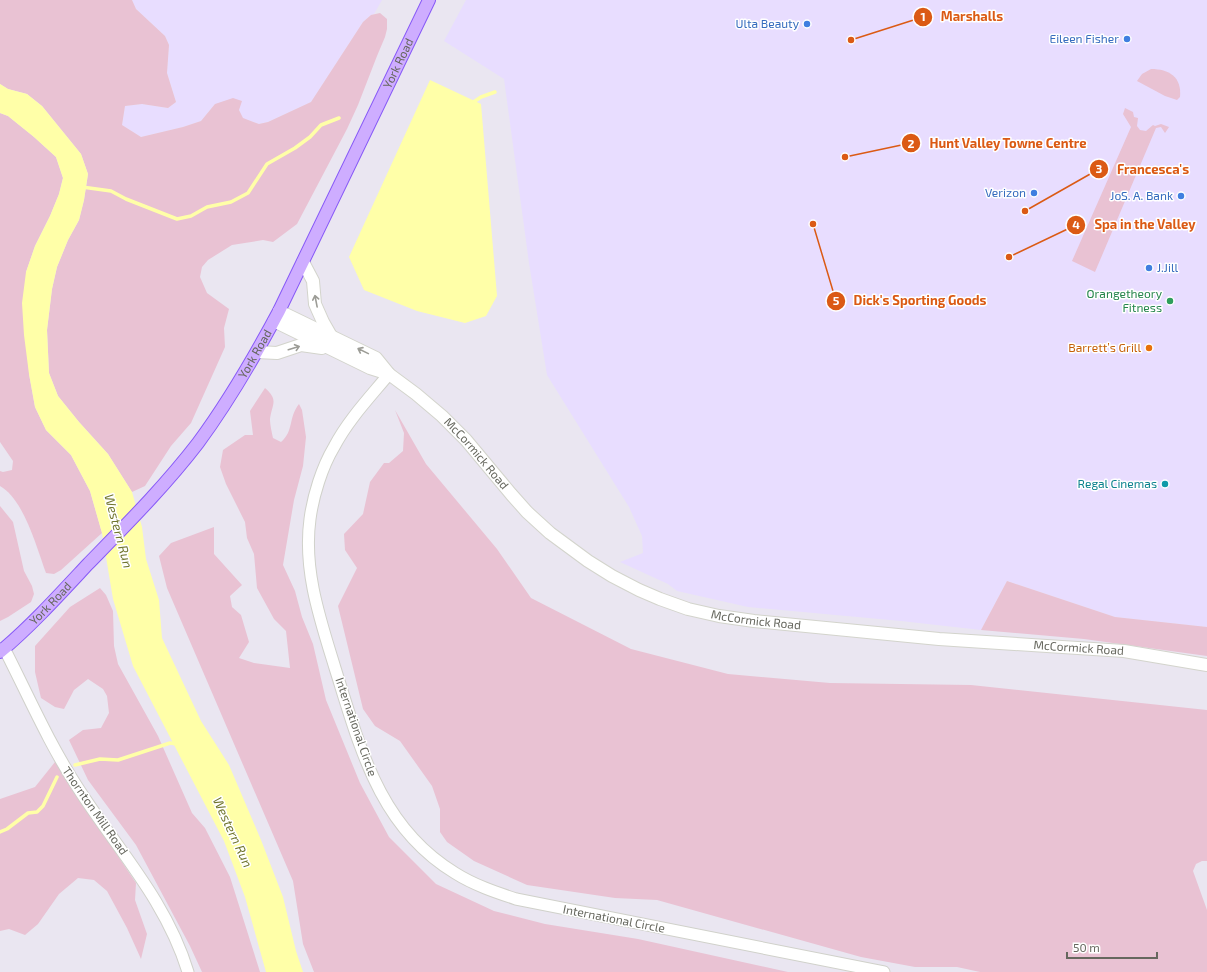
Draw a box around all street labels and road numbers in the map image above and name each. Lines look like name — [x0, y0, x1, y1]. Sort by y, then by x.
street label: York Road — [379, 36, 416, 90]
street label: York Road — [235, 327, 274, 380]
street label: McCormick Road — [442, 414, 512, 492]
street label: York Road — [26, 579, 74, 627]
street label: McCormick Road — [710, 606, 802, 632]
street label: McCormick Road — [1033, 637, 1124, 657]
street label: International Circle — [333, 675, 380, 778]
street label: Thornton Mill Road — [60, 764, 131, 857]
street label: International Circle — [562, 901, 666, 935]

